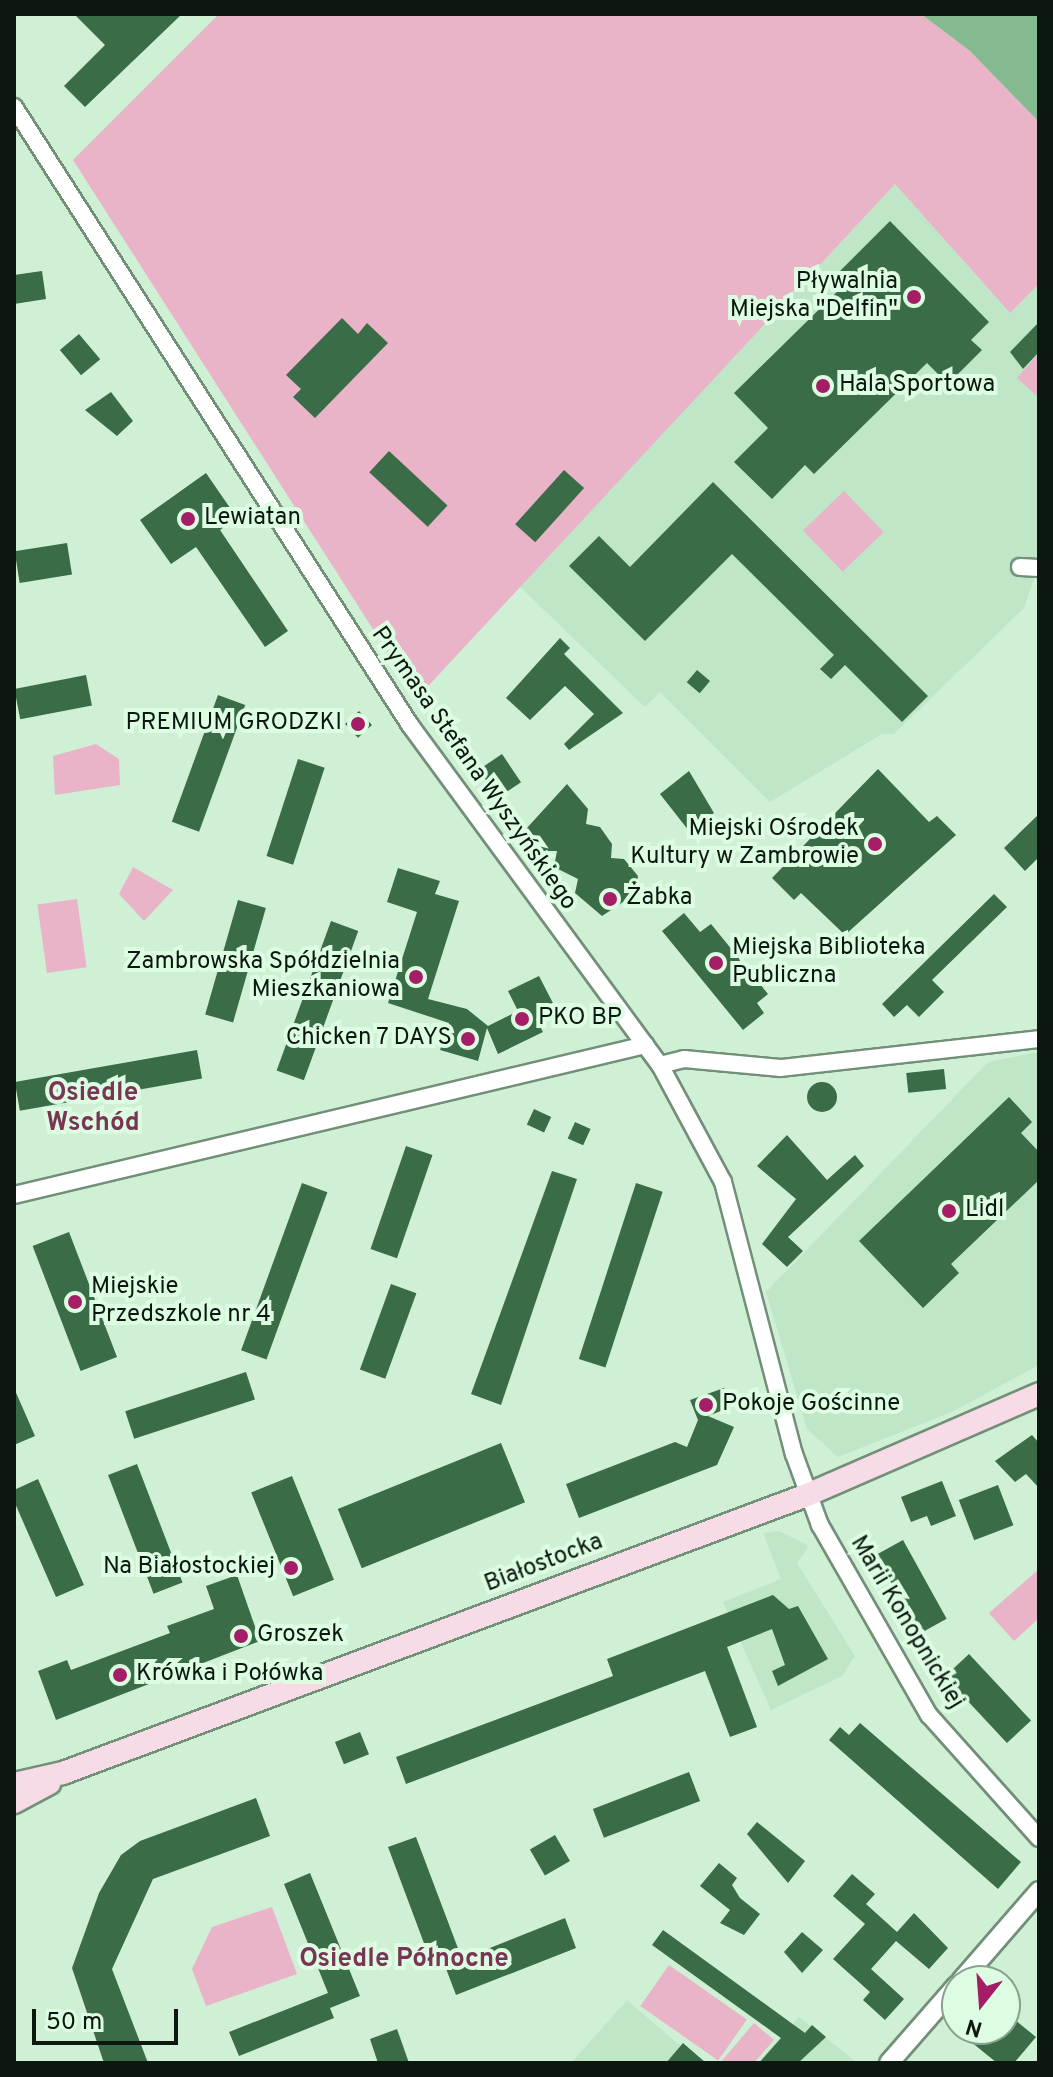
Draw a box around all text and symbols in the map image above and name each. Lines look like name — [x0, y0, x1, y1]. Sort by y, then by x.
place label: Pływalnia Miejska "Delfin" — [730, 269, 898, 325]
marker: Pływalnia Miejska "Delfin" — [905, 288, 923, 306]
place label: Hala Sportowa — [839, 372, 995, 400]
marker: Hala Sportowa — [814, 377, 832, 395]
place label: Lewiatan — [204, 505, 301, 533]
marker: Lewiatan — [179, 510, 197, 528]
street label: Prymasa Stefana Wyszyńskiego — [364, 622, 582, 916]
place label: PREMIUM GRODZKI — [125, 710, 342, 738]
marker: PREMIUM GRODZKI — [349, 715, 367, 733]
place label: Miejski Ośrodek Kultury w Zambrowie — [630, 816, 859, 872]
marker: Miejski Ośrodek Kultury w Zambrowie — [866, 835, 884, 853]
place label: Żabka — [626, 885, 692, 913]
marker: Żabka — [601, 890, 619, 908]
place label: Miejska Biblioteka Publiczna — [732, 935, 925, 991]
place label: Zambrowska Spółdzielnia Mieszkaniowa — [126, 949, 400, 1005]
marker: Miejska Biblioteka Publiczna — [707, 954, 725, 972]
marker: Zambrowska Spółdzielnia Mieszkaniowa — [407, 968, 425, 986]
place label: PKO BP — [538, 1005, 622, 1033]
marker: PKO BP — [513, 1010, 531, 1028]
place label: Chicken 7 DAYS — [284, 1025, 452, 1053]
marker: Chicken 7 DAYS — [459, 1030, 477, 1048]
district label: Osiedle Wschód — [46, 1078, 140, 1140]
place label: Lidl — [965, 1197, 1004, 1225]
marker: Lidl — [940, 1202, 958, 1220]
place label: Miejskie Przedszkole nr 4 — [91, 1274, 271, 1330]
marker: Miejskie Przedszkole nr 4 — [66, 1293, 84, 1311]
place label: Pokoje Gościnne — [722, 1391, 900, 1419]
marker: Pokoje Gościnne — [697, 1396, 715, 1414]
street label: Białostocka — [481, 1528, 607, 1600]
street label: Marii Konopnickiej — [843, 1531, 969, 1715]
place label: Na Białostockiej — [103, 1554, 275, 1582]
marker: Na Białostockiej — [282, 1559, 300, 1577]
place label: Groszek — [257, 1622, 344, 1650]
marker: Groszek — [232, 1627, 250, 1645]
place label: Krówka i Połówka — [136, 1661, 323, 1689]
marker: Krówka i Połówka — [111, 1666, 129, 1684]
district label: Osiedle Północne — [299, 1944, 509, 1976]
north arrow — [941, 1965, 1021, 2045]
scale bar — [36, 1993, 182, 2043]
text: 50 m — [46, 2008, 102, 2038]
text: N — [963, 2011, 986, 2042]

